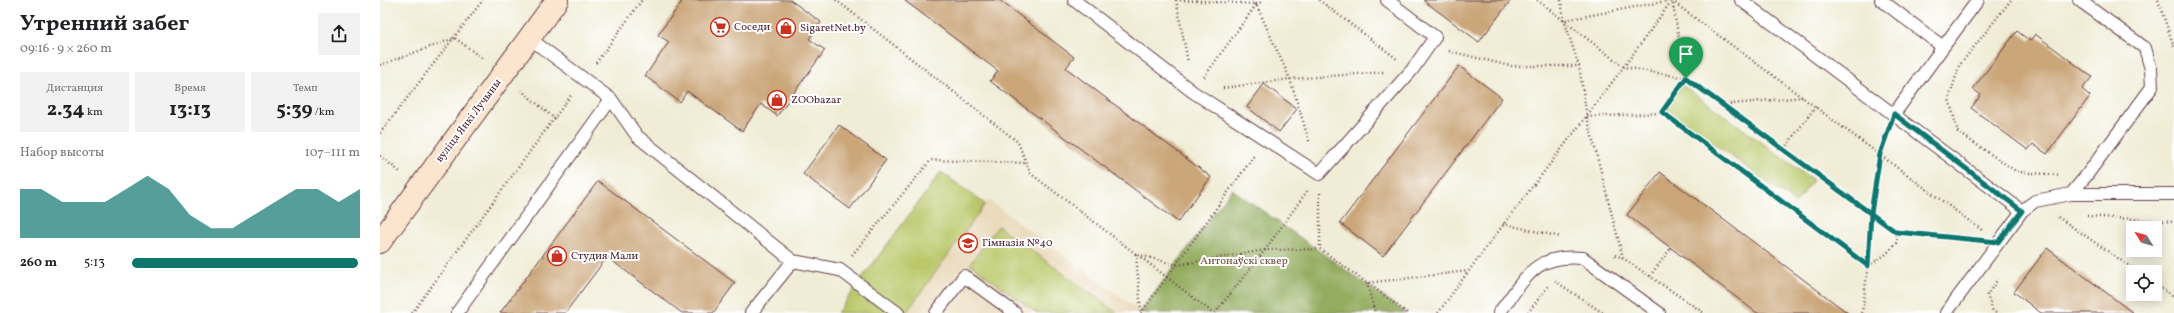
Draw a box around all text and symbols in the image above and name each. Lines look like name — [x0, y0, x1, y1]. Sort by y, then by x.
text: Утренний забег — [20, 9, 189, 40]
button: share — [318, 13, 360, 55]
supermarket icon: Соседи — [709, 16, 731, 38]
shop icon: SigaretNet.by — [775, 17, 797, 39]
place label: Соседи — [734, 20, 770, 35]
place label: SigaretNet.by — [800, 21, 866, 36]
pin — [1669, 37, 1703, 78]
text: 09:16 · 9 × 260 m — [20, 40, 112, 58]
icon: arrive — [1675, 43, 1697, 65]
street label: вуліца Янкі Лучыны — [433, 76, 506, 166]
text: Дистанция — [46, 81, 103, 96]
text: Время — [174, 81, 206, 96]
text: Темп — [293, 81, 318, 96]
shop icon: ZOObazar — [766, 89, 788, 111]
place label: ZOObazar — [791, 93, 842, 108]
text: 2.34 — [47, 96, 85, 124]
text: 13:13 — [169, 96, 211, 124]
text: 5:39 — [276, 96, 312, 124]
text: km — [85, 105, 103, 120]
text: /km — [312, 105, 334, 120]
text: Набор высоты — [20, 144, 104, 162]
text: 107–111 m — [305, 144, 360, 162]
north arrow — [2126, 221, 2162, 257]
map controls — [2126, 221, 2162, 301]
school or university icon: Гімназія №40 — [957, 232, 979, 254]
place label: Гімназія №40 — [982, 236, 1053, 251]
shop icon: Студия Мали — [546, 245, 568, 267]
place label: Студия Мали — [571, 249, 639, 264]
text: 260 m — [20, 254, 57, 272]
text: 5:13 — [84, 254, 105, 272]
park label: Антонаўскі сквер — [1200, 254, 1288, 269]
button: locate — [2126, 265, 2162, 301]

